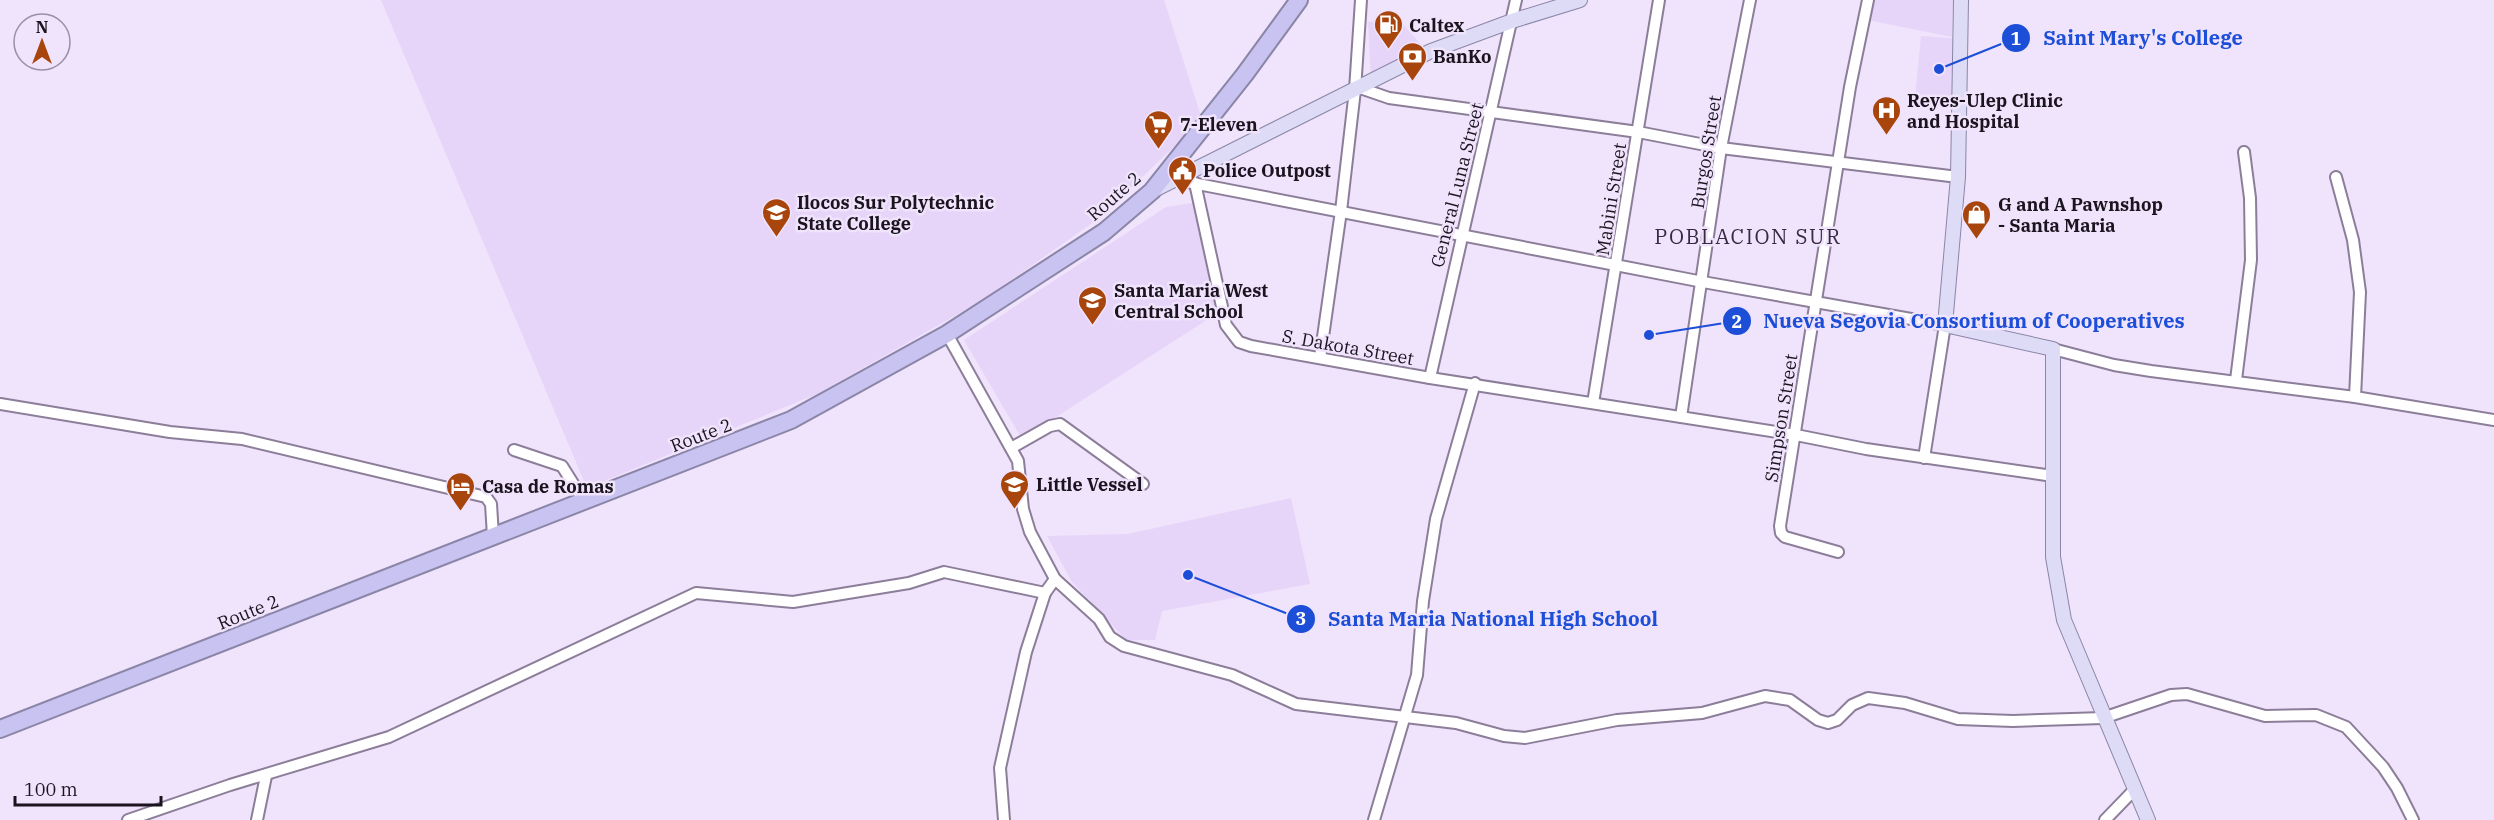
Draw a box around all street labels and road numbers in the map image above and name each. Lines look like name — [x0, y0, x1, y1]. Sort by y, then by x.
street label: Burgos Street — [1686, 94, 1726, 210]
street label: General Luna Street — [1425, 100, 1489, 270]
street label: Mabini Street — [1591, 141, 1631, 257]
street label: Route 2 — [1082, 166, 1146, 226]
street label: S. Dakota Street — [1280, 324, 1416, 370]
street label: Simpson Street — [1760, 352, 1802, 484]
street label: Route 2 — [667, 413, 735, 457]
street label: Route 2 — [214, 589, 282, 635]

